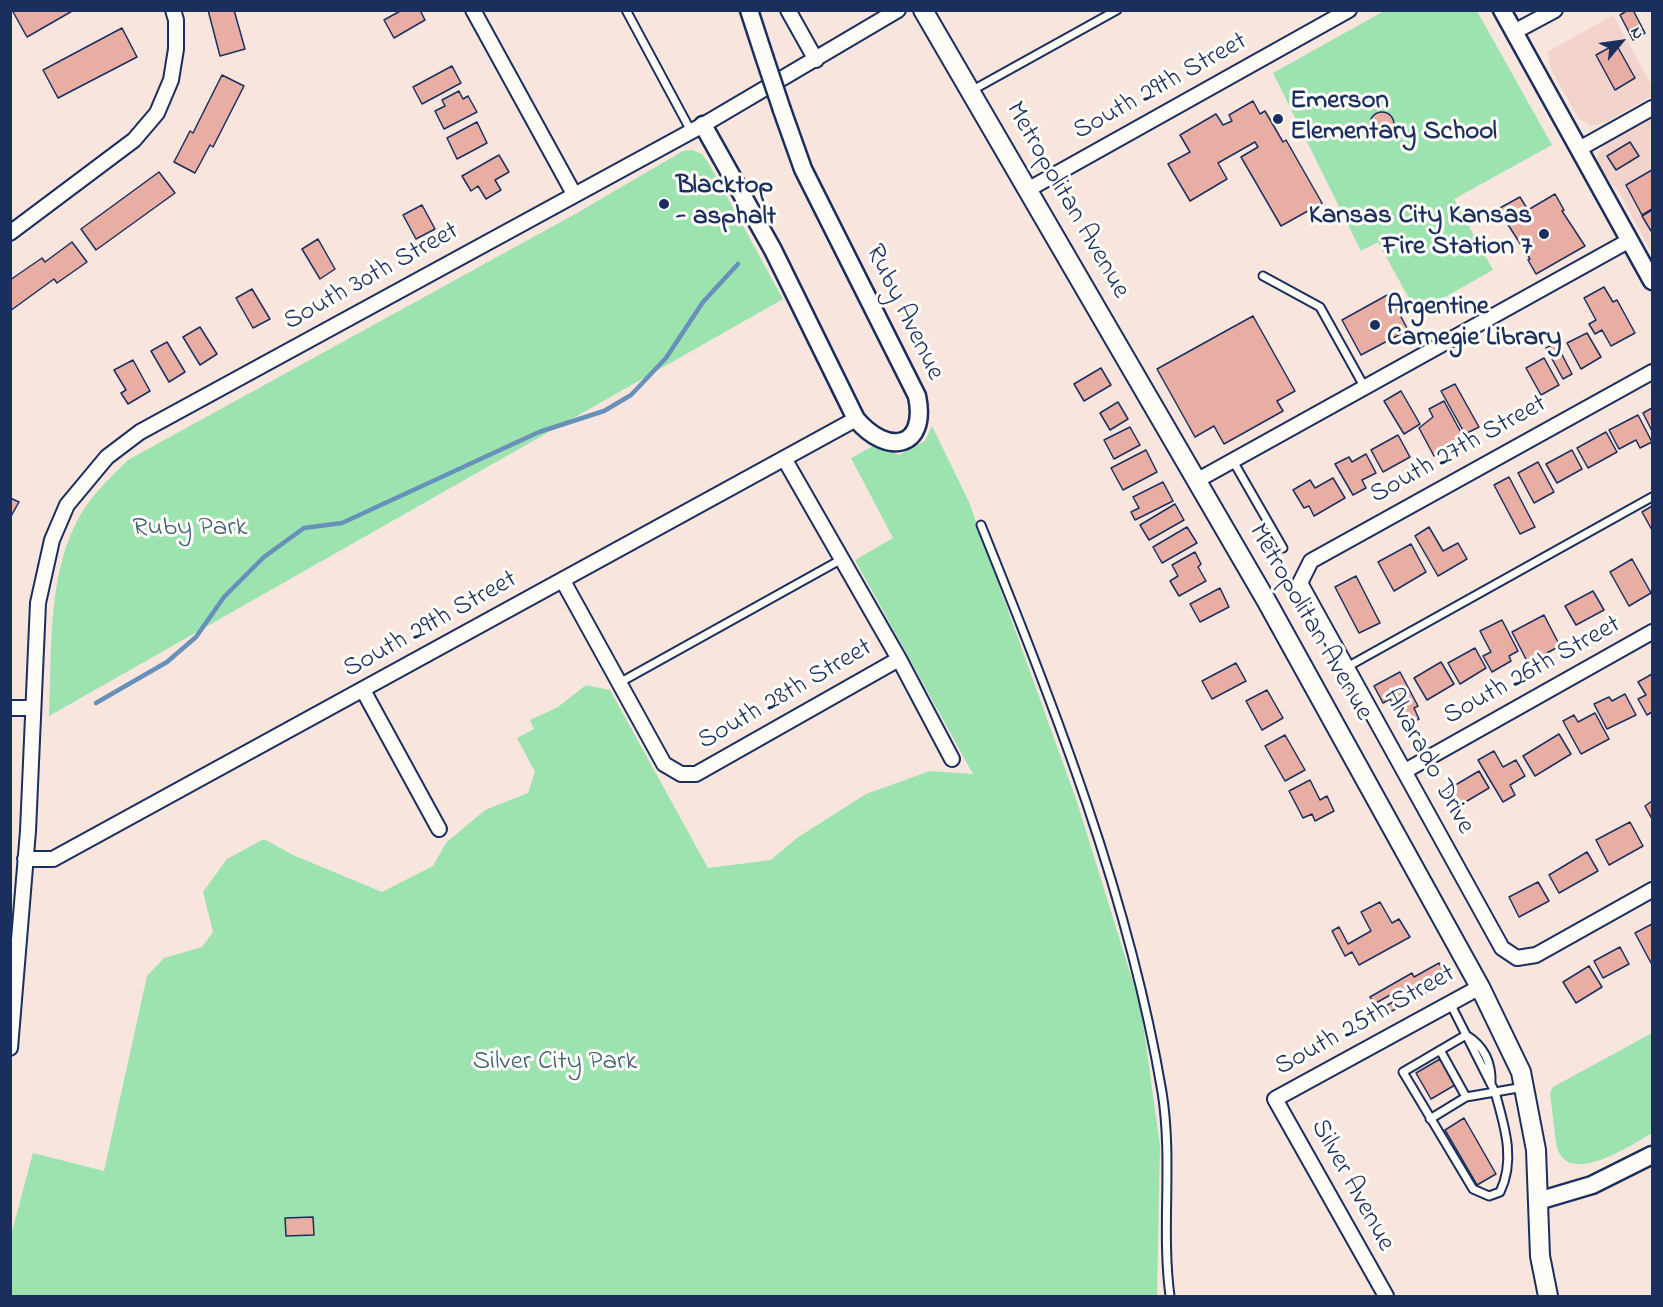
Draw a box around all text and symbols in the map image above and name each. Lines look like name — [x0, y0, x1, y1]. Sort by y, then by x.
north arrow — [1591, 12, 1651, 72]
text: N — [1624, 23, 1650, 44]
street label: South 29th Street — [1068, 27, 1254, 149]
place label: Emerson Elementary School — [1290, 87, 1497, 150]
street label: Metropolitan Avenue — [997, 97, 1135, 305]
marker: Emerson Elementary School — [1271, 112, 1285, 126]
place label: Blacktop - asphalt — [676, 172, 776, 235]
marker: Blacktop - asphalt — [657, 197, 671, 211]
place label: Kansas City Kansas Fire Station 7 — [1309, 202, 1532, 265]
street label: South 30th Street — [279, 217, 465, 339]
marker: Kansas City Kansas Fire Station 7 — [1537, 227, 1551, 241]
street label: Ruby Avenue — [856, 240, 950, 386]
place label: Argentine Carnegie Library — [1387, 293, 1561, 356]
marker: Argentine Carnegie Library — [1368, 318, 1382, 332]
street label: South 27th Street — [1365, 389, 1553, 513]
park label: Ruby Park — [132, 514, 248, 546]
street label: Metropolitan Avenue — [1240, 519, 1378, 727]
street label: South 29th Street — [338, 565, 524, 687]
street label: South 26th Street — [1439, 610, 1627, 734]
street label: South 28th Street — [693, 633, 879, 759]
street label: Alvarado Drive — [1374, 684, 1480, 840]
street label: South 25th Street — [1270, 959, 1462, 1085]
park label: Silver City Park — [473, 1048, 637, 1080]
street label: Silver Avenue — [1301, 1114, 1401, 1258]

